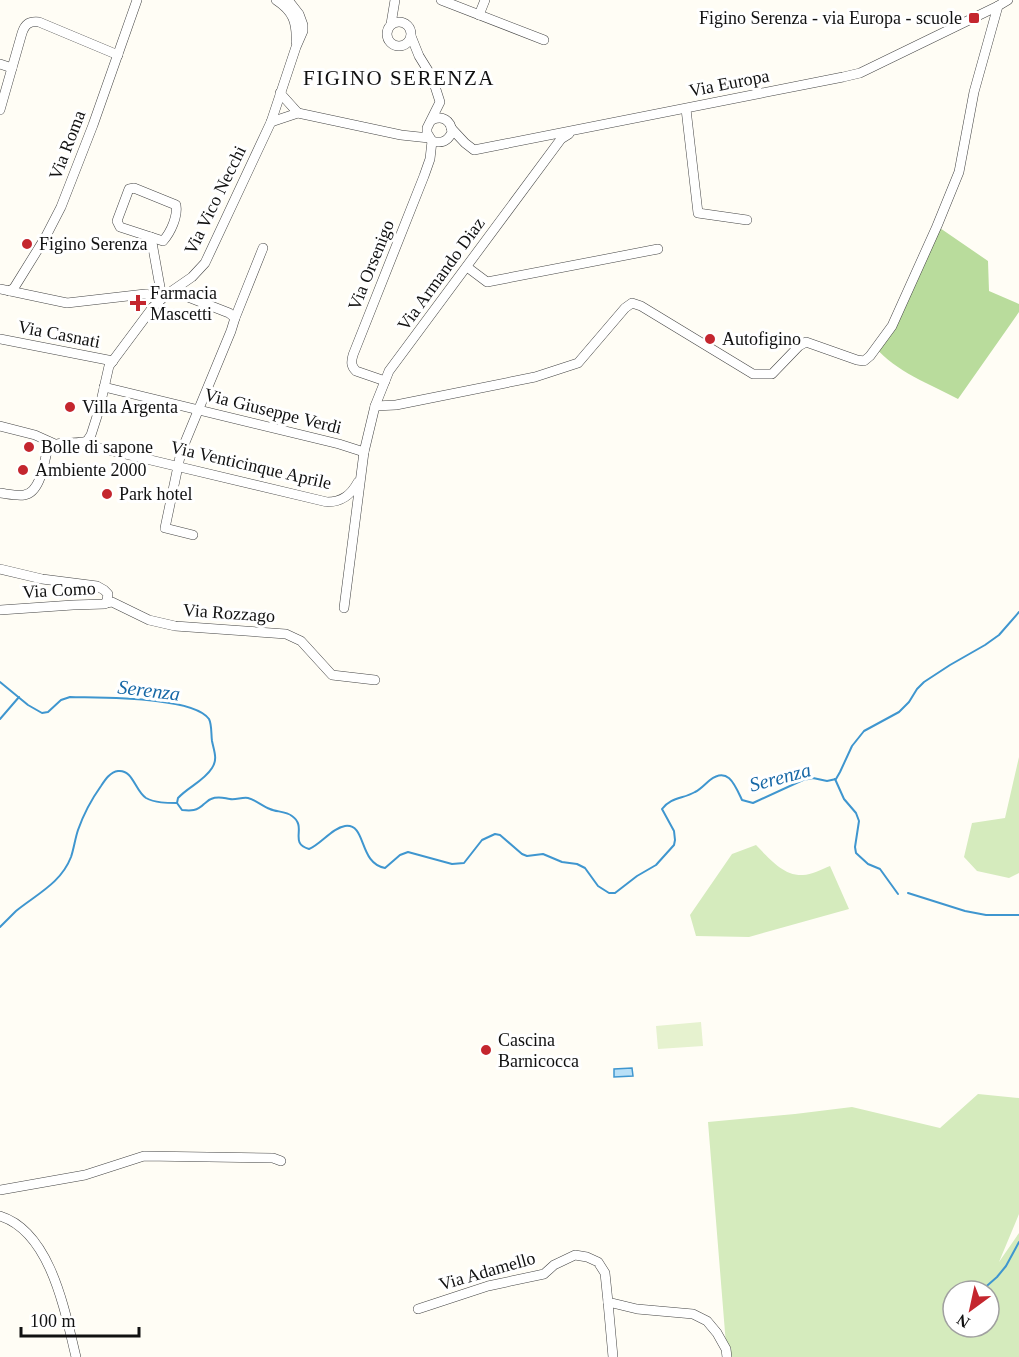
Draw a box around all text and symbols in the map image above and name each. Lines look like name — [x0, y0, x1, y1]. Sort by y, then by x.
place label: Figino Serenza - via Europa - scuole — [699, 8, 962, 28]
marker: Figino Serenza - via Europa - scuole — [967, 11, 981, 25]
street label: Via Europa — [687, 65, 771, 101]
district label: FIGINO SERENZA — [303, 66, 495, 90]
street label: Via Roma — [45, 108, 89, 182]
street label: Via Vico Necchi — [180, 142, 250, 258]
street label: Via Armando Diaz — [393, 214, 489, 334]
street label: Via Orsenigo — [344, 217, 398, 313]
place label: Figino Serenza — [39, 234, 147, 254]
marker: Figino Serenza — [20, 237, 34, 251]
place label: Farmacia Mascetti — [150, 283, 217, 324]
marker: Farmacia Mascetti — [131, 296, 145, 310]
street label: Via Casnati — [16, 316, 102, 352]
place label: Autofigino — [722, 329, 801, 349]
marker: Autofigino — [703, 332, 717, 346]
street label: Via Giuseppe Verdi — [202, 384, 344, 438]
place label: Villa Argenta — [82, 397, 178, 417]
marker: Villa Argenta — [63, 400, 77, 414]
place label: Bolle di sapone — [41, 437, 153, 457]
street label: Via Venticinque Aprile — [169, 437, 333, 493]
marker: Bolle di sapone — [22, 440, 36, 454]
place label: Ambiente 2000 — [35, 460, 146, 480]
marker: Ambiente 2000 — [16, 463, 30, 477]
place label: Park hotel — [119, 484, 193, 504]
marker: Park hotel — [100, 487, 114, 501]
street label: Via Como — [22, 578, 96, 602]
street label: Via Rozzago — [182, 600, 276, 626]
water label: Serenza — [117, 675, 181, 705]
water label: Serenza — [747, 758, 813, 796]
place label: Cascina Barnicocca — [498, 1030, 579, 1071]
marker: Cascina Barnicocca — [479, 1043, 493, 1057]
street label: Via Adamello — [436, 1248, 538, 1294]
north arrow — [941, 1279, 1001, 1339]
scale bar — [21, 1300, 140, 1338]
text: 100 m — [30, 1311, 76, 1331]
text: N — [953, 1311, 973, 1331]

